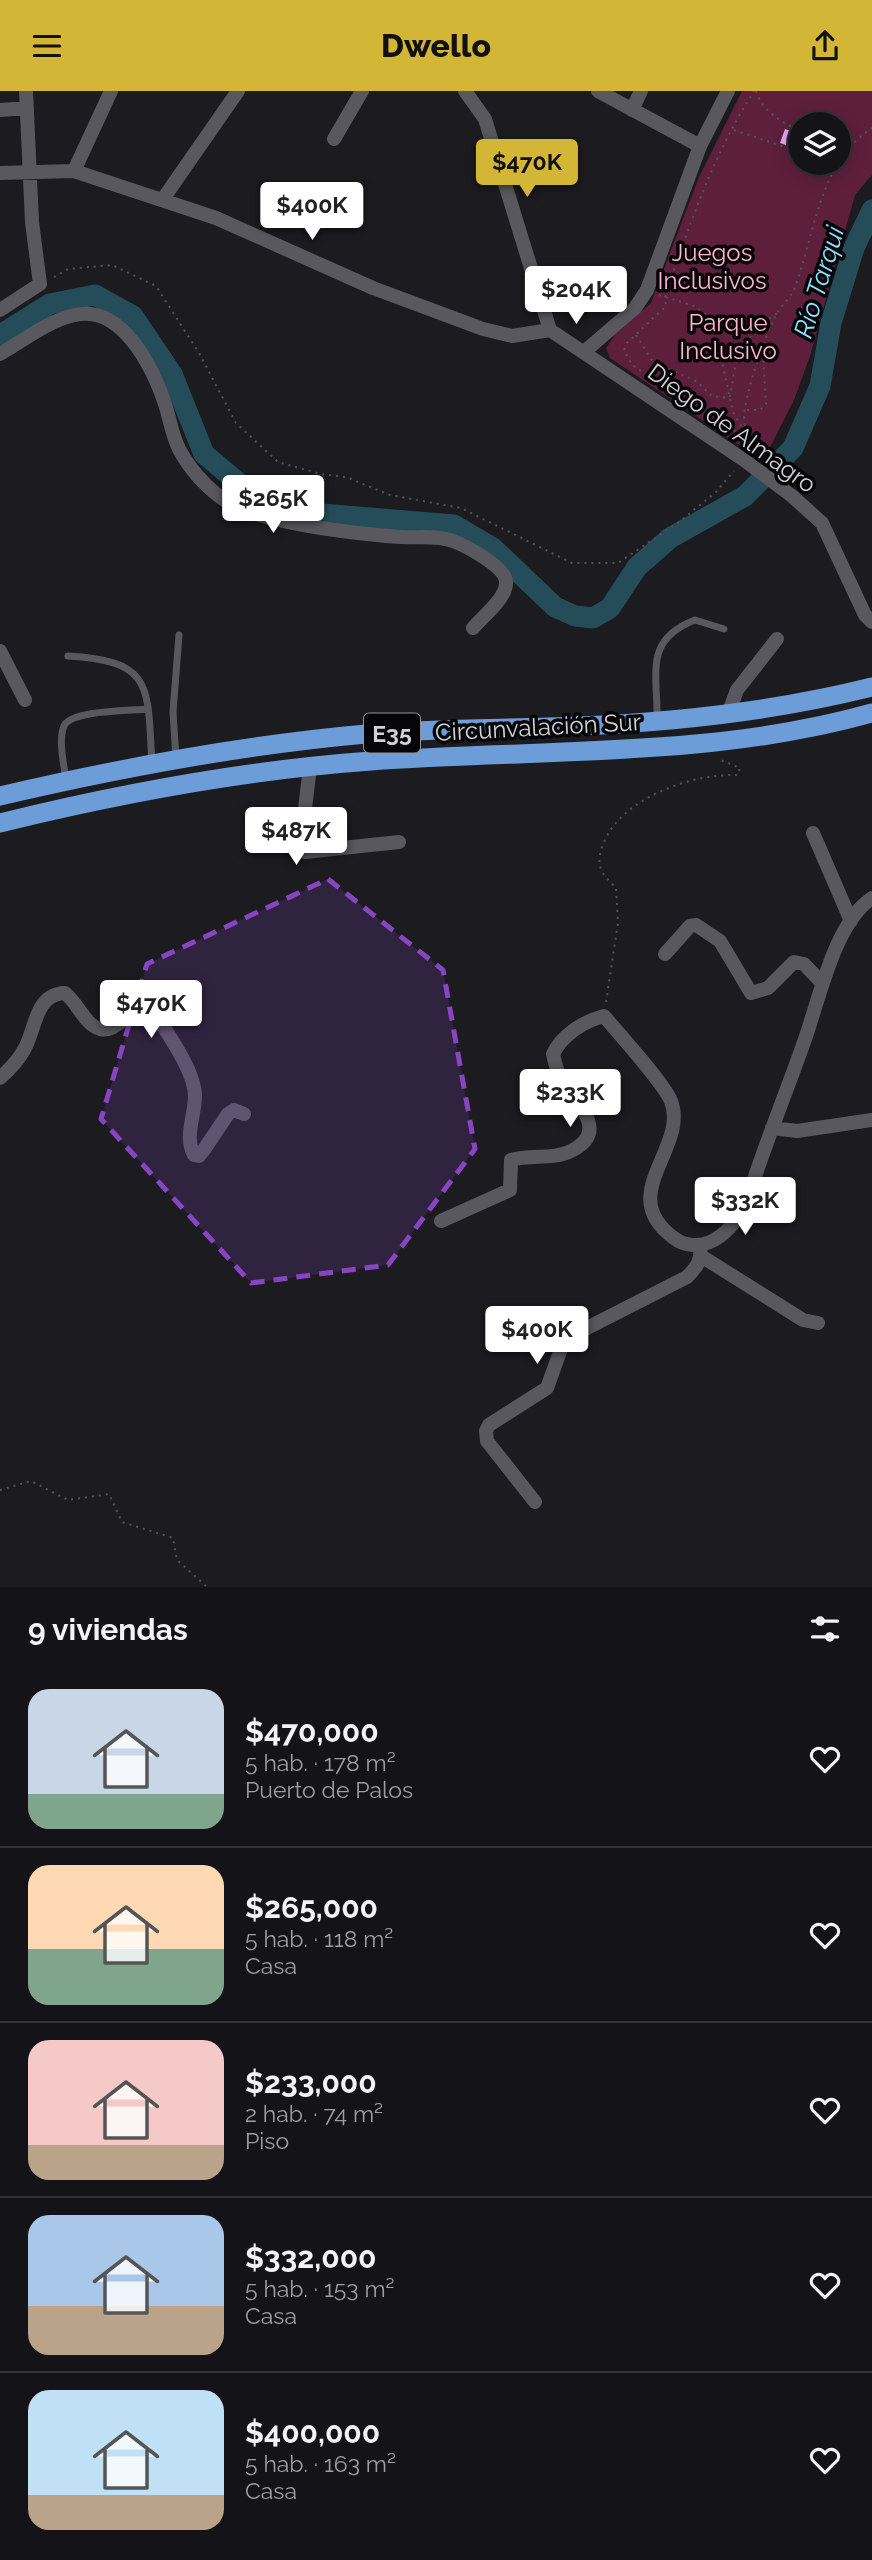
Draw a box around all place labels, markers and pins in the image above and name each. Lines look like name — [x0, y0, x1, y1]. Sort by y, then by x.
pin: $470K — [478, 139, 576, 199]
pin: $400K — [263, 183, 361, 242]
pin: $204K — [527, 267, 625, 326]
pin: $265K — [224, 475, 322, 535]
pin: $487K — [247, 807, 345, 867]
pin: $470K — [102, 981, 200, 1040]
pin: $233K — [521, 1069, 619, 1129]
pin: $332K — [696, 1177, 794, 1237]
pin: $400K — [488, 1307, 586, 1366]

